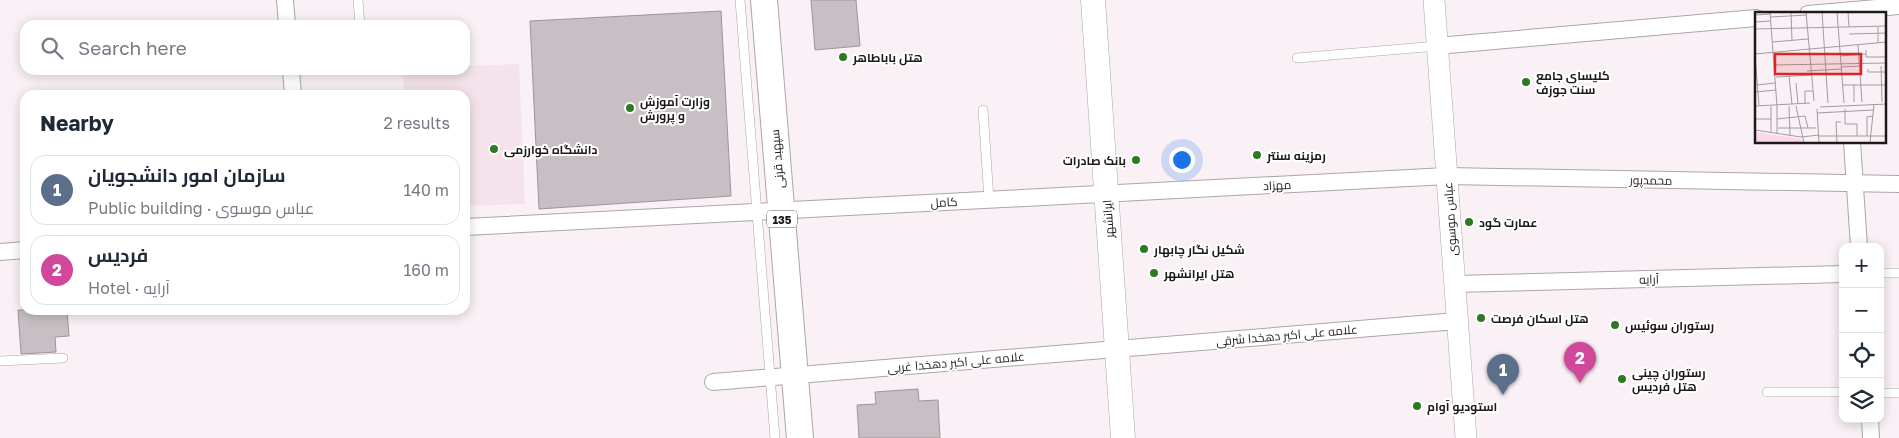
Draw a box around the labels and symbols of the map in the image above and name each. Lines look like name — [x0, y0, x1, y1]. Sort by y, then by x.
inset map — [1755, 12, 1886, 144]
place label: هتل باباطاهر — [852, 50, 923, 66]
marker: هتل باباطاهر — [837, 51, 849, 63]
place label: کلیسای جامع سنت جوزف — [1536, 68, 1610, 98]
marker: کلیسای جامع سنت جوزف — [1520, 76, 1532, 88]
place label: وزارت آموزش و پرورش — [640, 94, 710, 125]
marker: وزارت آموزش و پرورش — [624, 102, 636, 114]
street label: سپهبد قرنی — [767, 129, 788, 189]
place label: دانشگاه خوارزمی — [504, 142, 598, 158]
marker: دانشگاه خوارزمی — [488, 143, 500, 155]
your location — [1169, 147, 1195, 173]
place label: رمزینه سنتر — [1266, 148, 1326, 164]
marker: رمزینه سنتر — [1251, 149, 1263, 161]
place label: بانک صادرات — [1063, 153, 1126, 169]
marker: بانک صادرات — [1130, 154, 1142, 166]
street label: محمدپور — [1628, 172, 1673, 190]
street label: مهزاد — [1263, 177, 1291, 193]
street label: عباس موسوی — [1440, 182, 1460, 256]
street label: کامل — [930, 194, 958, 210]
street label: ایرانشهر — [1099, 199, 1117, 240]
road number: 135 — [767, 210, 797, 228]
place label: عمارت گود — [1479, 215, 1537, 231]
marker: عمارت گود — [1463, 216, 1475, 228]
place label: شکیل نگار چابهار — [1153, 242, 1245, 259]
marker: شکیل نگار چابهار — [1138, 243, 1150, 255]
place label: هتل ایرانشهر — [1163, 266, 1234, 282]
marker: هتل ایرانشهر — [1148, 267, 1160, 279]
street label: آرایه — [1639, 271, 1660, 287]
place label: هتل اسکان فرصت — [1491, 311, 1589, 327]
marker: هتل اسکان فرصت — [1475, 312, 1487, 324]
place label: رستوران سوئیس — [1625, 318, 1714, 334]
marker: رستوران سوئیس — [1609, 319, 1621, 331]
street label: علامه علی اکبر دهخدا شرقی — [1216, 321, 1358, 349]
pin: 2 — [1564, 342, 1596, 383]
street label: علامه علی اکبر دهخدا غربی — [887, 349, 1025, 375]
pin: 1 — [1487, 354, 1519, 395]
place label: رستوران چینی هتل فردیس — [1632, 365, 1706, 395]
marker: رستوران چینی هتل فردیس — [1616, 373, 1628, 385]
place label: استودیو آوام — [1427, 399, 1497, 415]
marker: استودیو آوام — [1411, 400, 1423, 412]

